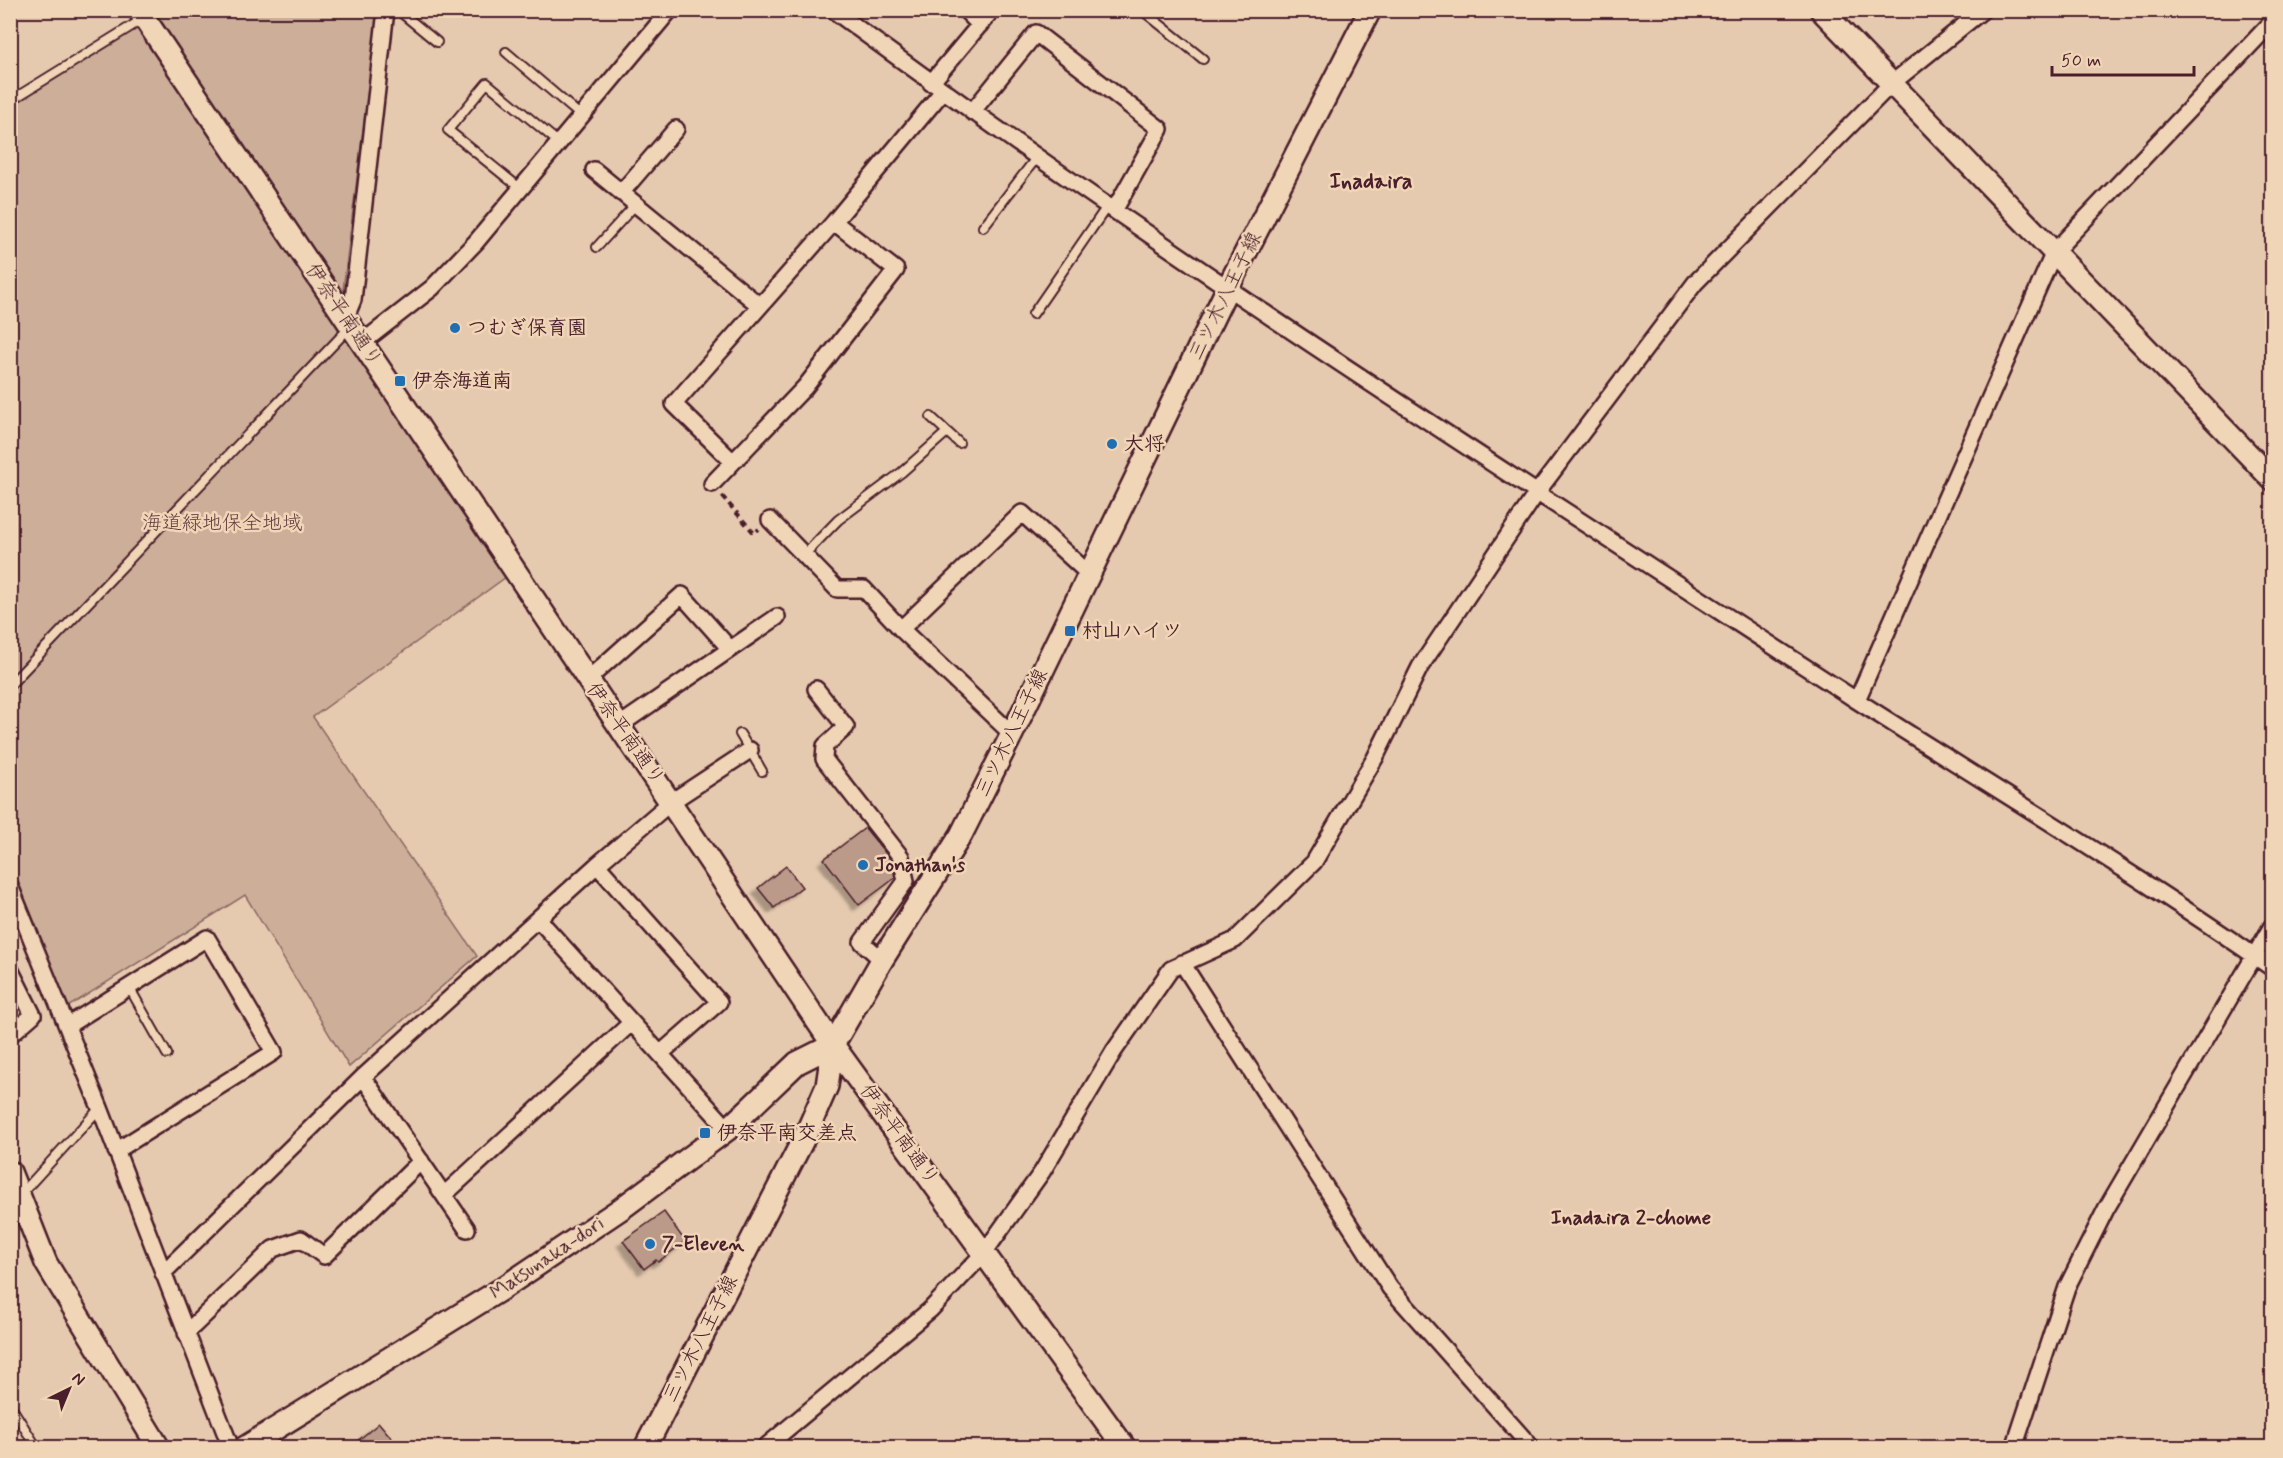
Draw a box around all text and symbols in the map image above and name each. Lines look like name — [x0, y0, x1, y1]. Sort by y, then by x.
scale bar — [2052, 39, 2194, 77]
text: 50 m — [2061, 49, 2101, 73]
district label: Inadaira — [1329, 168, 1413, 196]
street label: 三ツ木八王子線 — [1182, 227, 1268, 365]
street label: 伊奈平南通り — [299, 258, 389, 372]
place label: つむぎ保育園 — [467, 315, 587, 342]
marker: つむぎ保育園 — [448, 321, 462, 335]
place label: 伊奈海道南 — [412, 368, 512, 395]
marker: 伊奈海道南 — [393, 374, 407, 388]
place label: 大将 — [1124, 431, 1164, 458]
marker: 大将 — [1105, 437, 1119, 451]
park label: 海道緑地保全地域 — [142, 510, 302, 537]
place label: 村山ハイツ — [1082, 618, 1182, 645]
marker: 村山ハイツ — [1063, 624, 1077, 638]
street label: 三ツ木八王子線 — [969, 664, 1055, 802]
street label: 伊奈平南通り — [580, 677, 670, 791]
place label: Jonathan's — [875, 852, 965, 879]
marker: Jonathan's — [856, 858, 870, 872]
street label: 伊奈平南通り — [853, 1079, 945, 1191]
place label: 伊奈平南交差点 — [717, 1120, 857, 1147]
marker: 伊奈平南交差点 — [698, 1126, 712, 1140]
district label: Inadaira 2-chome — [1551, 1204, 1711, 1232]
street label: Matsunaka-dori — [485, 1210, 609, 1306]
place label: 7-Eleven — [662, 1231, 745, 1258]
marker: 7-Eleven — [643, 1237, 657, 1251]
street label: 三ツ木八王子線 — [657, 1271, 745, 1407]
north arrow — [39, 1359, 99, 1419]
text: N — [67, 1368, 89, 1390]

